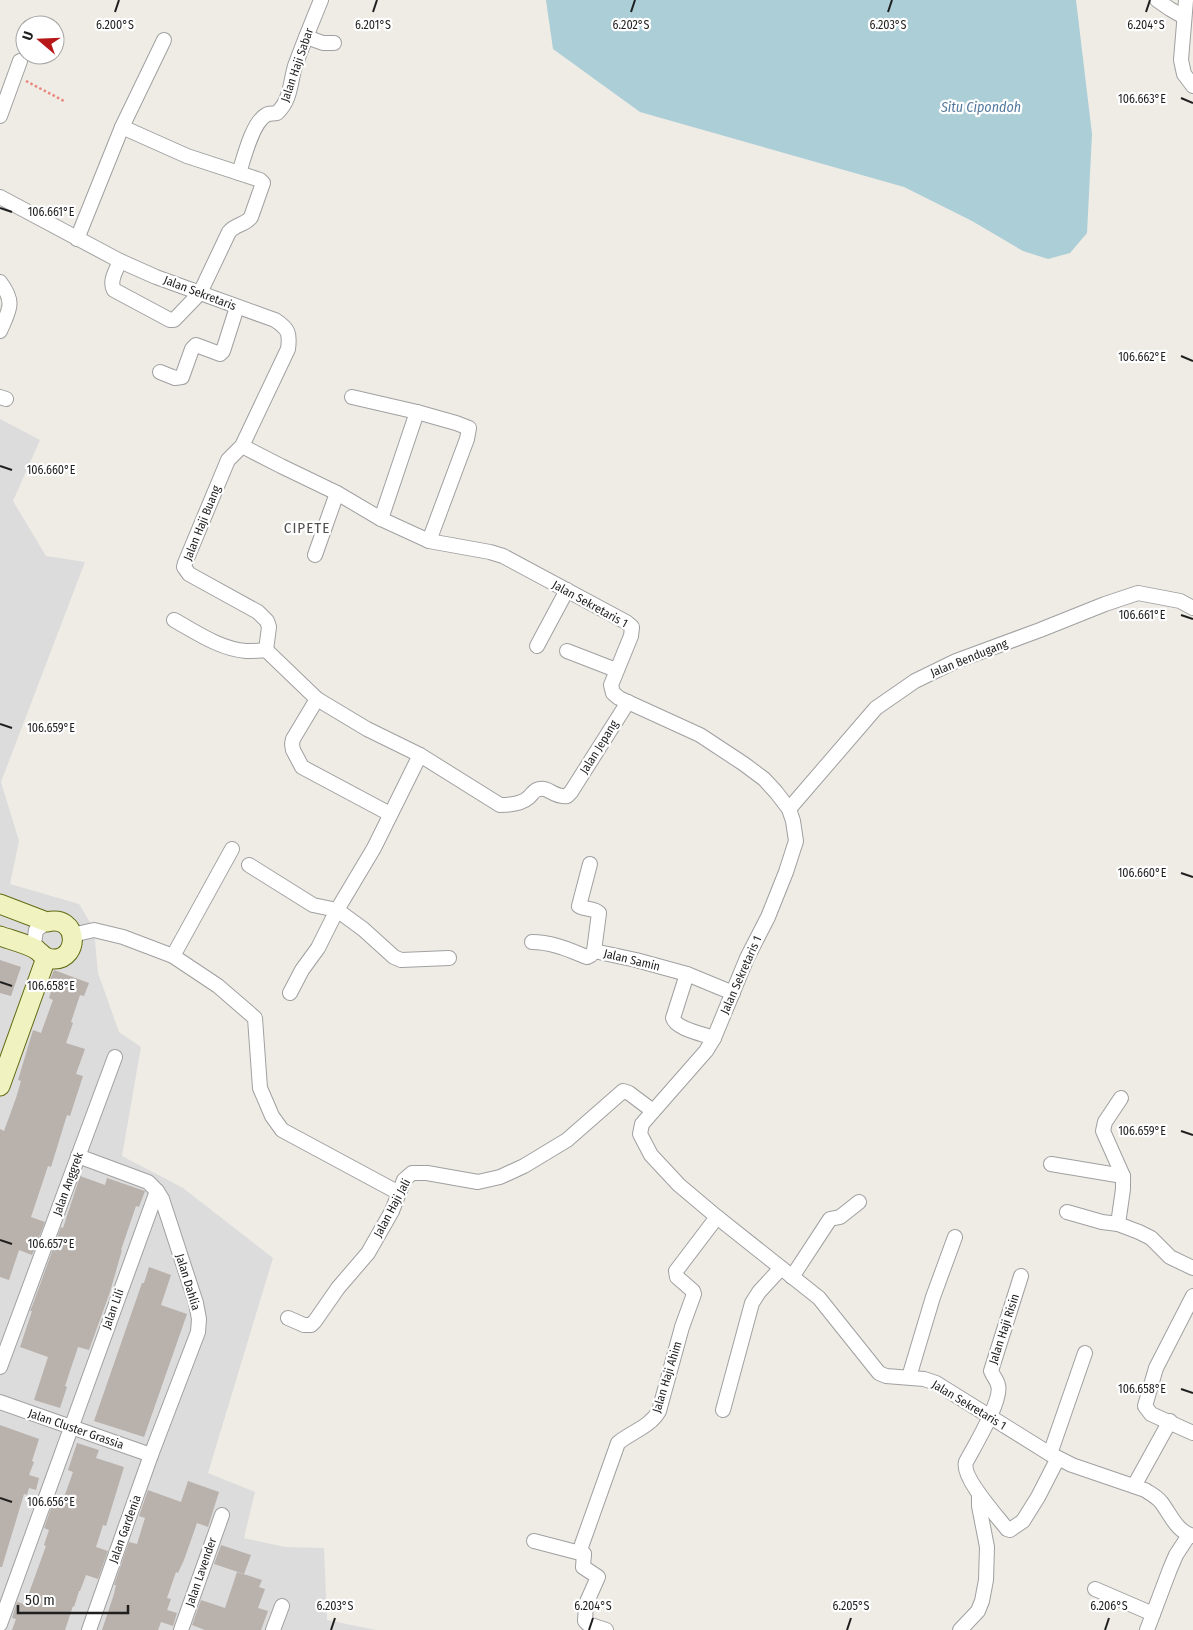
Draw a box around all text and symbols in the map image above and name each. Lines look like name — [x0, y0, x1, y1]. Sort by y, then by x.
north arrow — [15, 15, 65, 65]
text: 6.200°S — [96, 18, 134, 32]
text: 6.201°S — [355, 18, 391, 32]
text: 6.202°S — [613, 18, 649, 32]
text: 6.203°S — [870, 18, 906, 32]
text: 6.204°S — [1127, 18, 1165, 32]
street label: Jalan Haji Sabar — [278, 25, 316, 104]
text: U — [19, 29, 38, 43]
text: 106.663°E — [1118, 92, 1166, 106]
water label: Situ Cipondoh — [940, 99, 1021, 116]
text: 106.661°E — [28, 205, 75, 219]
street label: Jalan Sekretaris — [162, 273, 238, 313]
text: 106.662°E — [1118, 350, 1166, 364]
text: 106.660°E — [27, 463, 76, 477]
street label: Jalan Haji Buang — [181, 483, 224, 563]
district label: CIPETE — [284, 519, 330, 537]
street label: Jalan Sekretaris 1 — [550, 578, 630, 630]
text: 106.661°E — [1119, 608, 1166, 622]
street label: Jalan Bendugang — [928, 636, 1010, 680]
street label: Jalan Jepang — [577, 717, 621, 776]
text: 106.659°E — [27, 721, 75, 735]
text: 106.660°E — [1118, 866, 1167, 880]
street label: Jalan Sekretaris 1 — [718, 934, 764, 1016]
street label: Jalan Samin — [602, 946, 662, 974]
text: 106.658°E — [27, 979, 75, 993]
text: 106.659°E — [1118, 1124, 1166, 1138]
street label: Jalan Anggrek — [50, 1150, 86, 1218]
street label: Jalan Haji Jali — [371, 1176, 413, 1240]
text: 106.657°E — [28, 1237, 75, 1251]
street label: Jalan Dahlia — [173, 1252, 203, 1312]
street label: Jalan Lili — [99, 1287, 127, 1331]
street label: Jalan Haji Risin — [986, 1292, 1022, 1366]
street label: Jalan Haji Ahim — [649, 1340, 685, 1414]
street label: Jalan Sekretaris 1 — [929, 1377, 1009, 1433]
text: 106.658°E — [1118, 1382, 1166, 1396]
street label: Jalan Cluster Grassia — [26, 1406, 126, 1452]
street label: Jalan Gardenia — [106, 1493, 144, 1565]
text: 106.656°E — [27, 1495, 75, 1509]
street label: Jalan Lavender — [183, 1535, 220, 1608]
scale bar — [18, 1582, 128, 1614]
text: 50 m — [25, 1591, 55, 1609]
text: 6.203°S — [317, 1599, 353, 1613]
text: 6.204°S — [574, 1599, 612, 1613]
text: 6.205°S — [832, 1599, 870, 1613]
text: 6.206°S — [1090, 1599, 1128, 1613]

